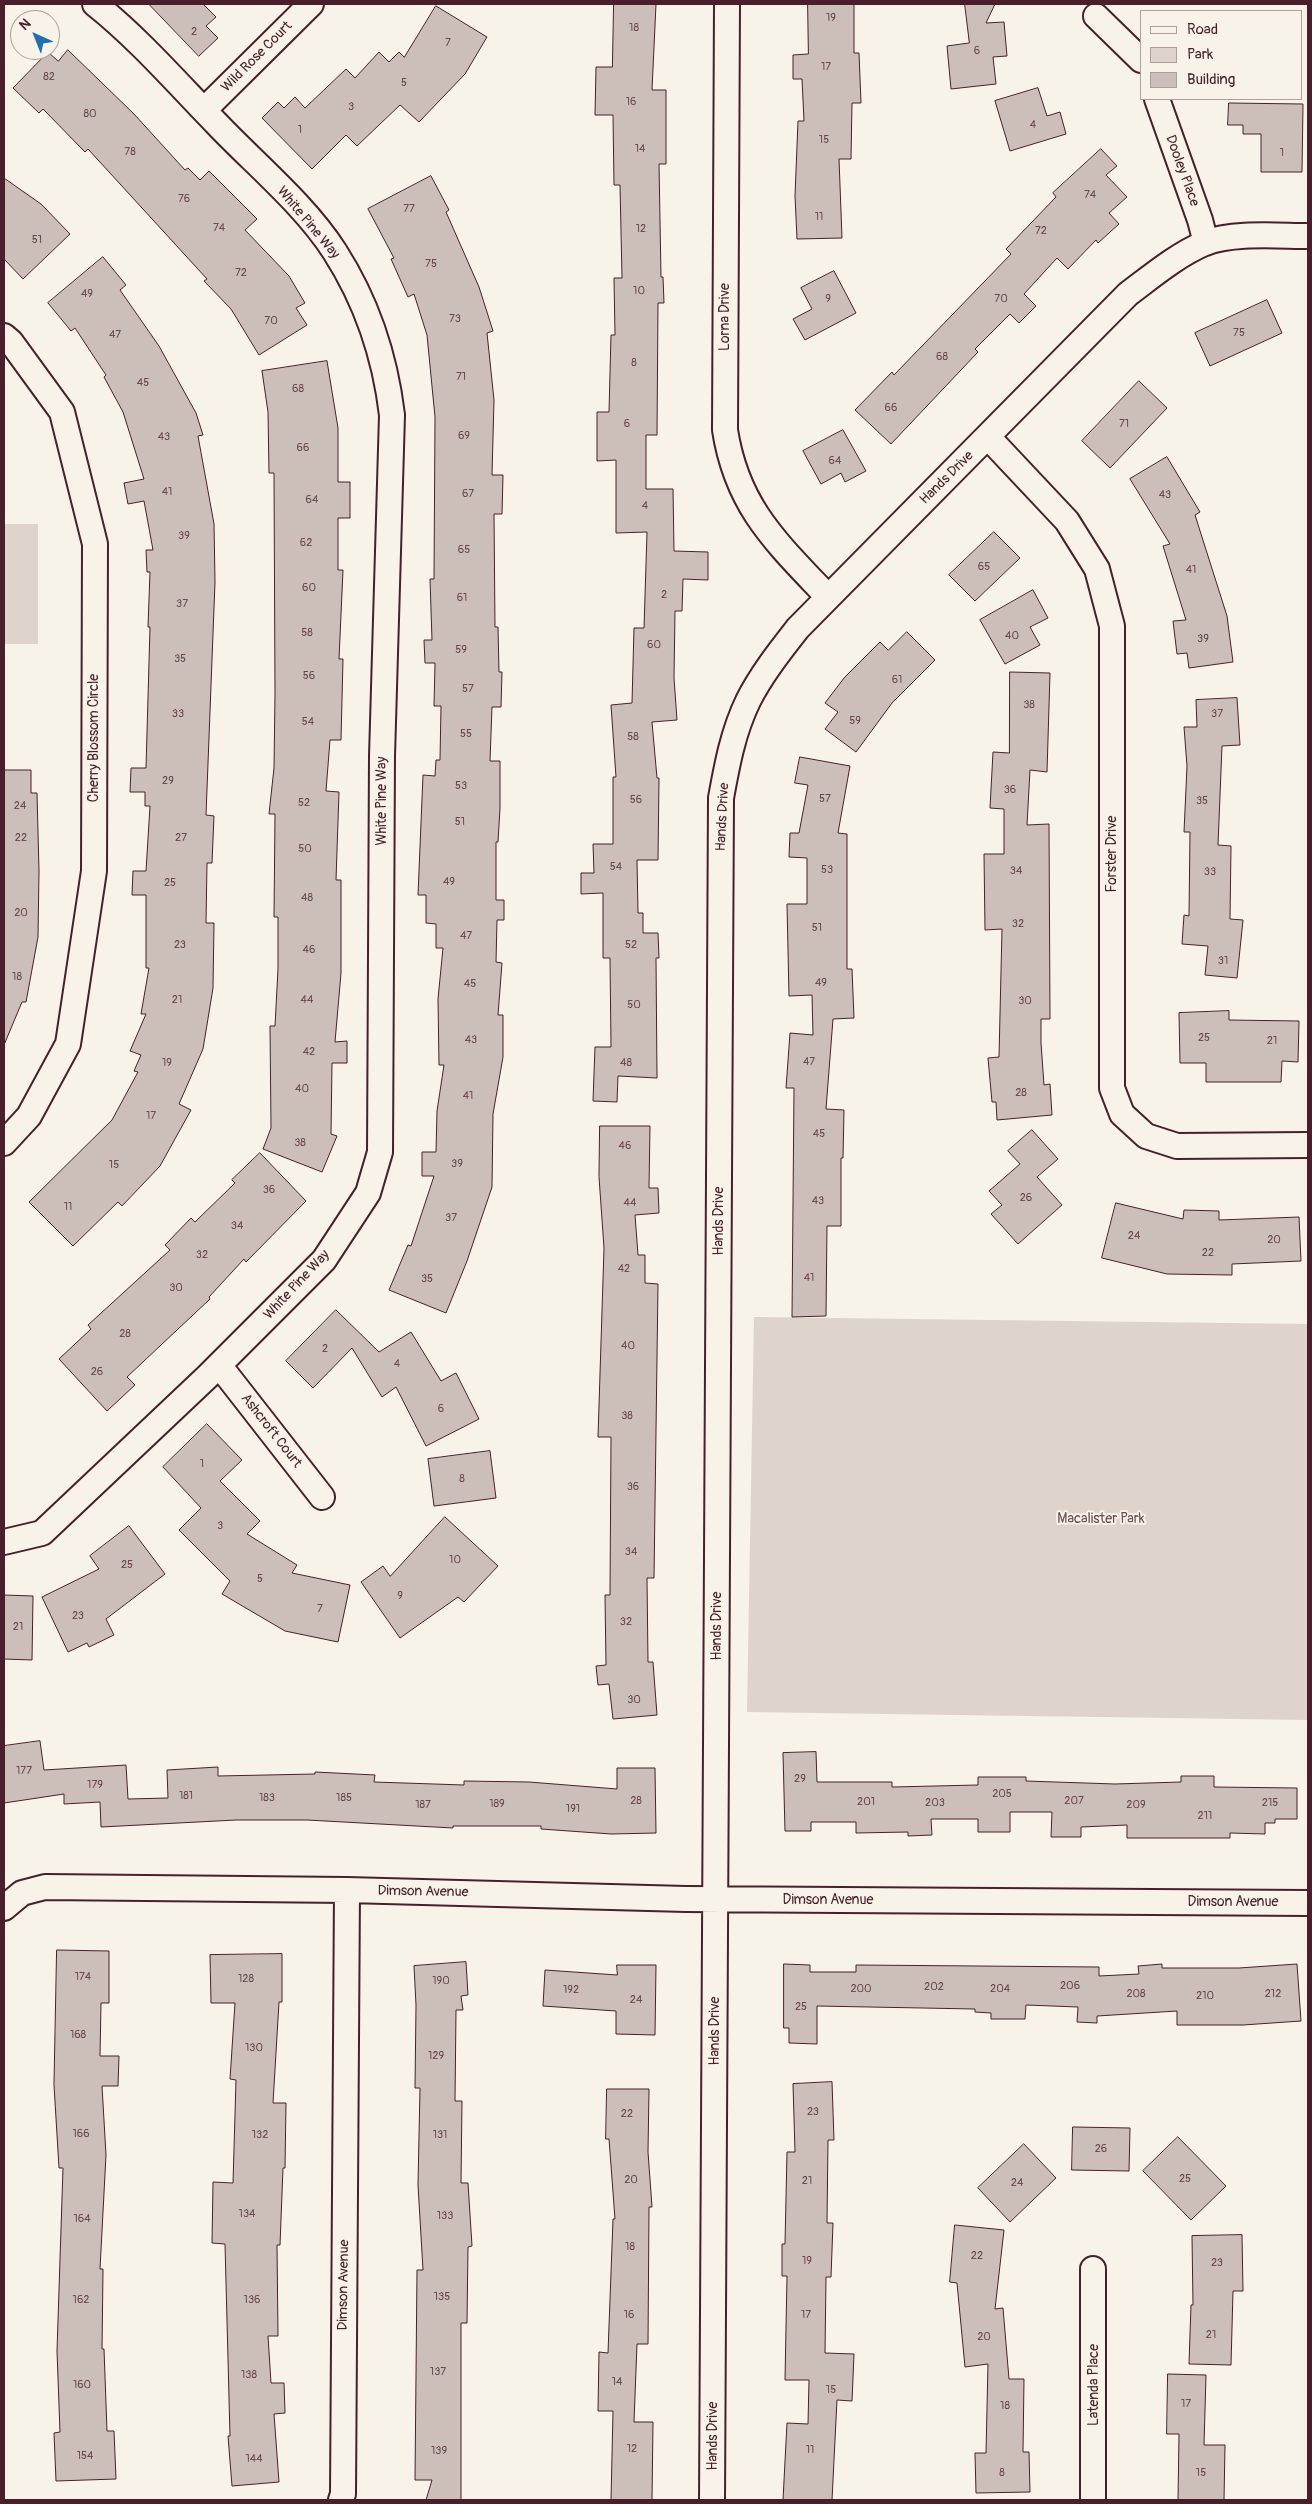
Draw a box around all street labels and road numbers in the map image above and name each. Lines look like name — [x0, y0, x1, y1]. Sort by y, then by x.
street label: Wild Rose Court — [218, 18, 296, 96]
street label: Dooley Place — [1161, 133, 1203, 209]
street label: White Pine Way — [273, 183, 343, 263]
street label: Lorna Drive — [717, 283, 733, 351]
street label: Hands Drive — [917, 448, 977, 508]
street label: Cherry Blossom Circle — [86, 674, 102, 802]
street label: White Pine Way — [374, 756, 390, 846]
street label: Hands Drive — [713, 782, 733, 852]
street label: Forster Drive — [1104, 816, 1120, 892]
street label: Hands Drive — [711, 1187, 727, 1255]
street label: White Pine Way — [260, 1247, 334, 1323]
street label: Ashcroft Court — [237, 1391, 305, 1471]
street label: Hands Drive — [709, 1592, 725, 1660]
street label: Dimson Avenue — [377, 1883, 469, 1901]
street label: Dimson Avenue — [783, 1892, 873, 1908]
street label: Dimson Avenue — [1188, 1894, 1278, 1910]
street label: Hands Drive — [707, 1997, 723, 2065]
street label: Dimson Avenue — [335, 2239, 353, 2331]
street label: Latenda Place — [1086, 2344, 1102, 2426]
street label: Hands Drive — [705, 2402, 721, 2470]

